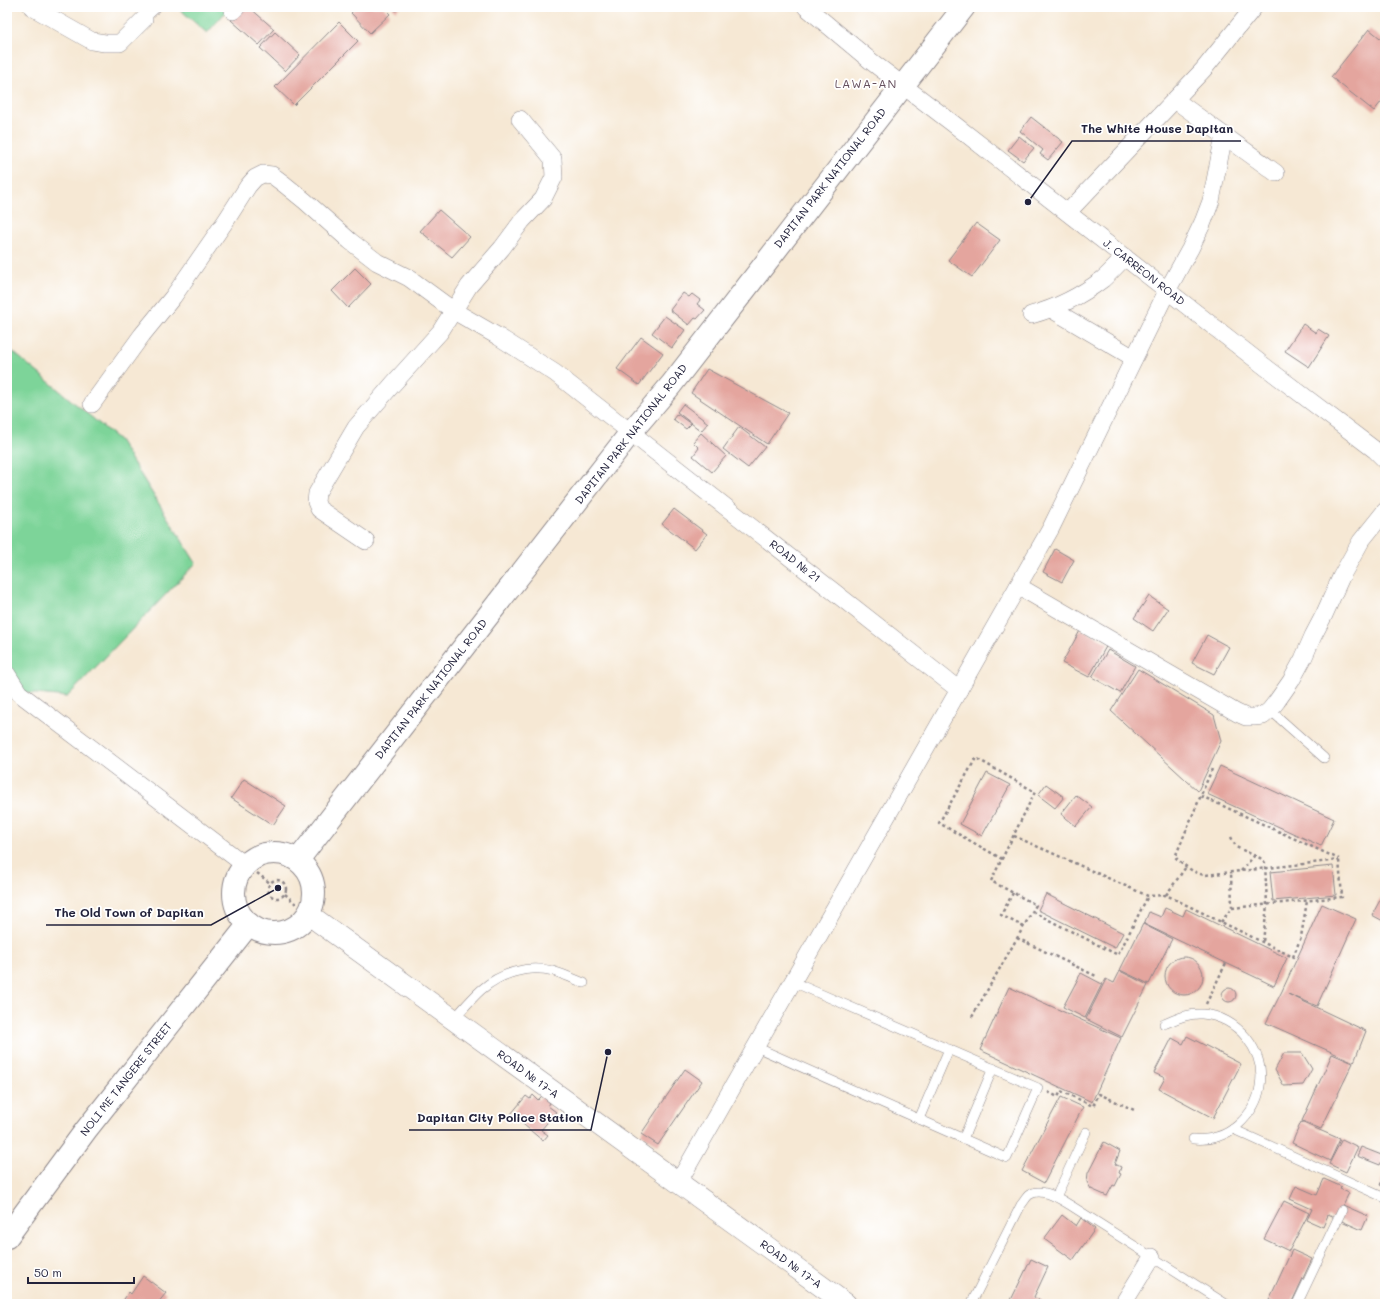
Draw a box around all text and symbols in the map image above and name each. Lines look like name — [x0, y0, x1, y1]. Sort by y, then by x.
district label: LAWA-AN — [835, 75, 897, 91]
street label: DAPITAN PARK NATIONAL ROAD — [770, 104, 889, 251]
callout: The White House Dapitan — [1072, 117, 1241, 141]
text: The White House Dapitan — [1081, 120, 1233, 136]
street label: J. CARREON ROAD — [1100, 235, 1188, 308]
street label: DAPITAN PARK NATIONAL ROAD — [571, 360, 690, 507]
street label: ROAD № 21 — [767, 536, 824, 585]
street label: DAPITAN PARK NATIONAL ROAD — [371, 615, 490, 762]
callout: The Old Town of Dapitan — [46, 901, 211, 925]
text: The Old Town of Dapitan — [54, 904, 204, 920]
street label: NOLI ME TANGERE STREET — [76, 1019, 175, 1139]
street label: ROAD № 17-A — [494, 1046, 562, 1101]
callout: Dapitan City Police Station — [409, 1106, 591, 1130]
text: Dapitan City Police Station — [417, 1109, 583, 1125]
street label: ROAD № 17-A — [757, 1236, 825, 1291]
scale bar — [28, 1259, 134, 1285]
text: 50 m — [34, 1264, 62, 1280]

